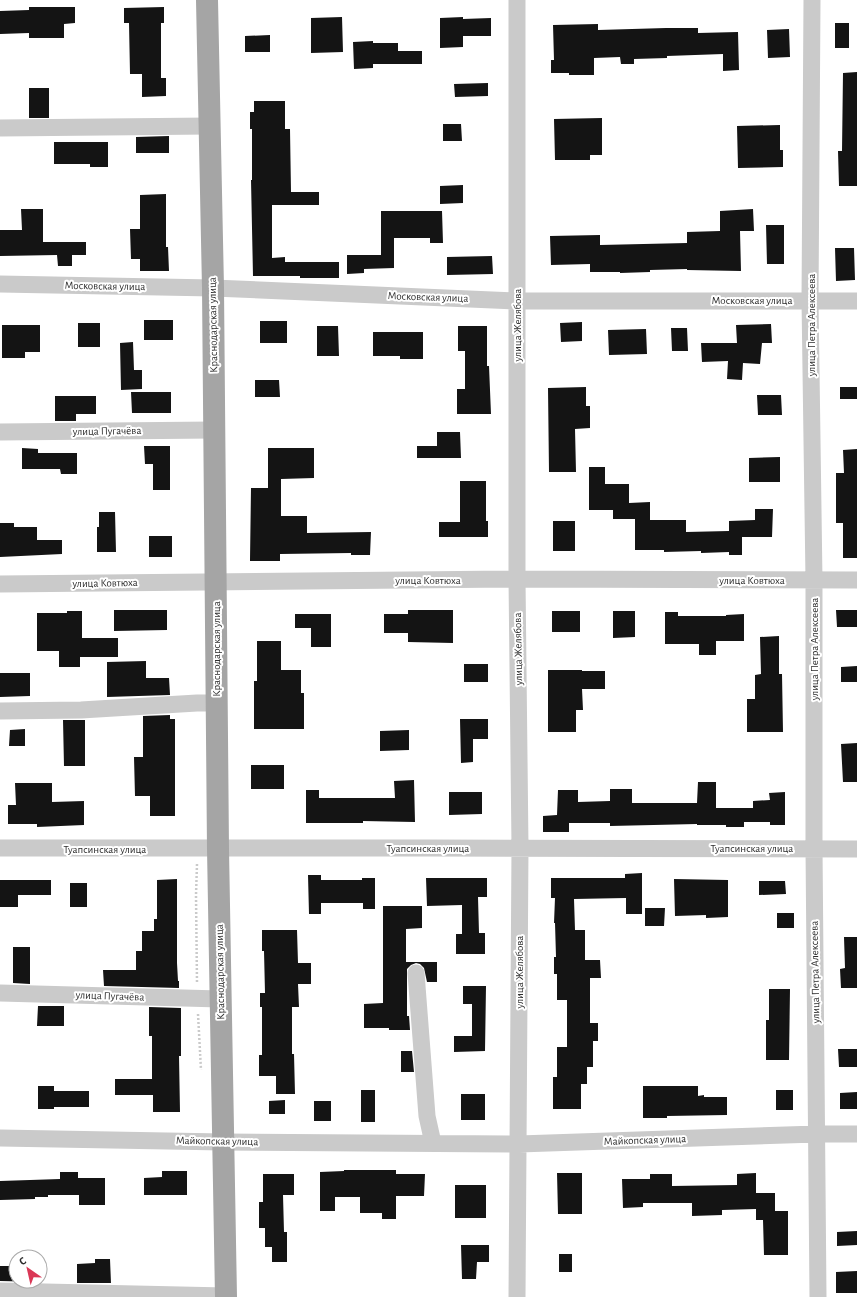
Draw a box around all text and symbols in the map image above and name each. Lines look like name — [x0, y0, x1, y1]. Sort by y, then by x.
street label: улица Петра Алексеева — [806, 274, 817, 377]
street label: Краснодарская улица — [207, 277, 219, 373]
street label: Московская улица — [64, 280, 146, 292]
street label: улица Желябова — [512, 289, 523, 362]
street label: Московская улица — [387, 290, 469, 304]
street label: Московская улица — [712, 295, 792, 306]
street label: улица Пугачёва — [72, 425, 141, 437]
street label: улица Ковтюха — [394, 575, 461, 586]
street label: улица Ковтюха — [718, 575, 785, 586]
street label: улица Ковтюха — [71, 577, 138, 589]
street label: улица Петра Алексеева — [809, 598, 820, 701]
street label: Краснодарская улица — [211, 601, 222, 697]
street label: улица Желябова — [512, 613, 524, 686]
street label: Туапсинская улица — [387, 843, 469, 854]
street label: Туапсинская улица — [711, 843, 793, 854]
street label: Туапсинская улица — [64, 844, 146, 855]
street label: улица Петра Алексеева — [809, 921, 821, 1024]
street label: Краснодарская улица — [214, 924, 226, 1020]
street label: улица Желябова — [514, 936, 525, 1009]
street label: улица Пугачёва — [74, 989, 145, 1003]
street label: Майкопская улица — [604, 1133, 686, 1147]
street label: Майкопская улица — [176, 1135, 258, 1147]
north arrow — [8, 1249, 48, 1289]
text: С — [17, 1255, 28, 1267]

